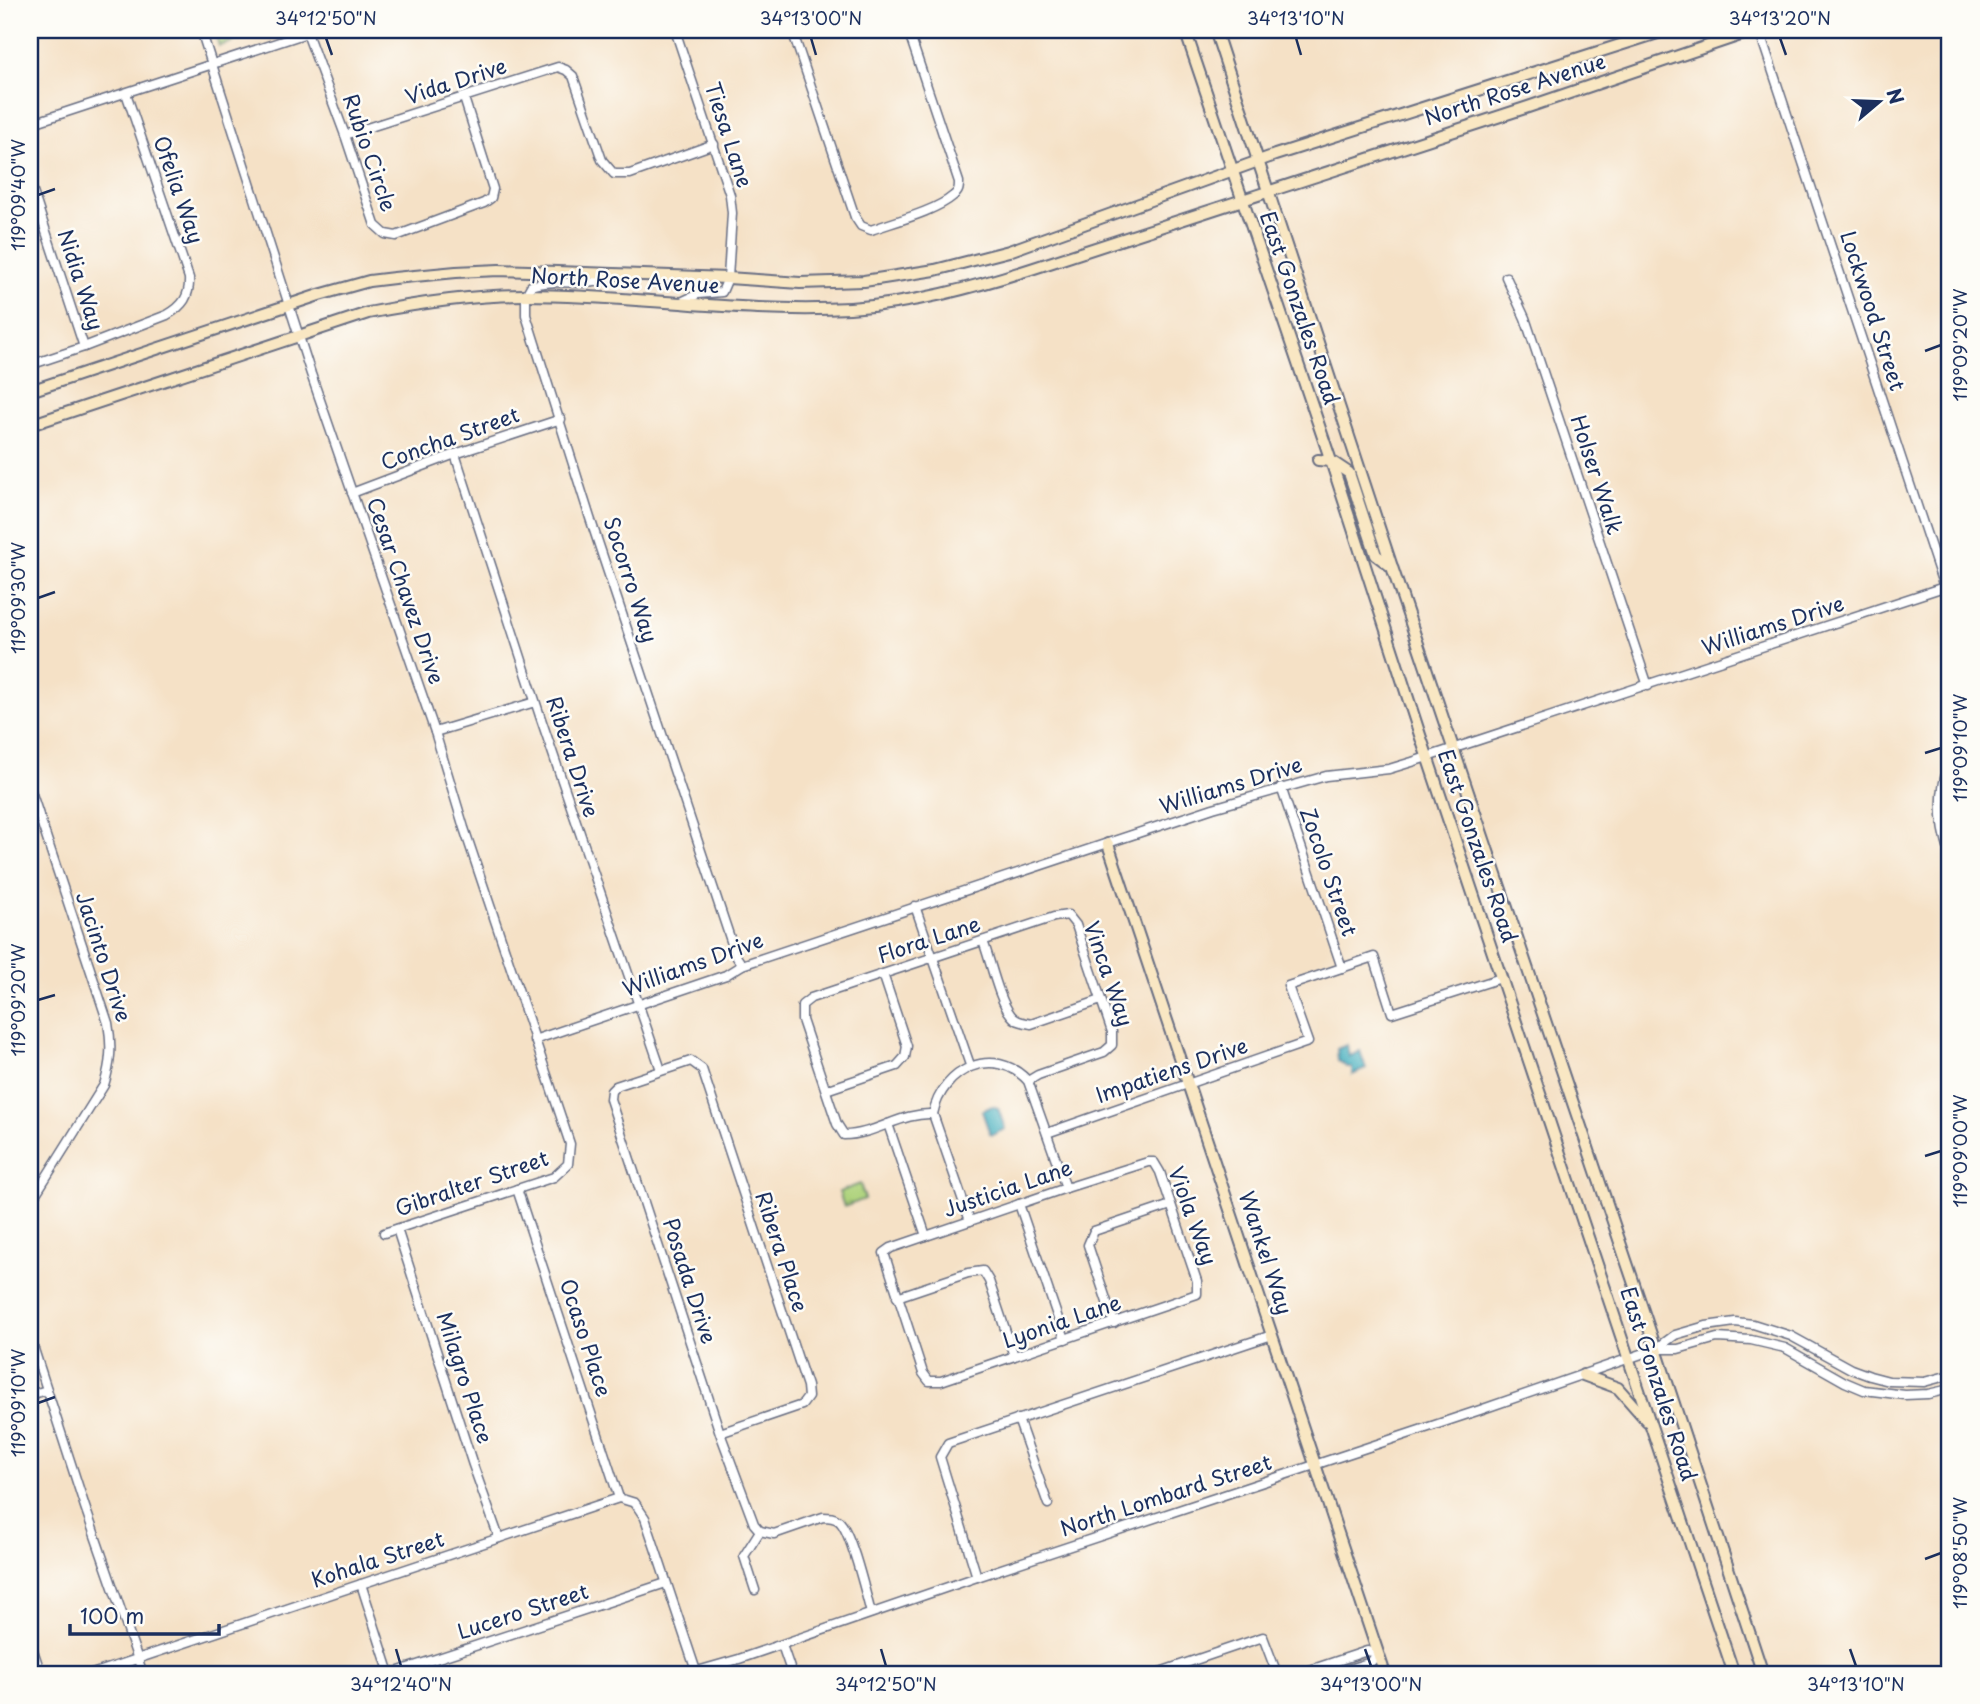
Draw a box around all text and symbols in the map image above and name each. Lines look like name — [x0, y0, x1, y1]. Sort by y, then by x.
text: 34°12'50"N — [275, 4, 377, 31]
text: 34°13'00"N — [760, 4, 862, 31]
text: 34°13'10"N — [1247, 4, 1345, 31]
text: 34°13'20"N — [1729, 4, 1831, 31]
street label: North Rose Avenue — [1420, 44, 1609, 132]
street label: Vida Drive — [400, 49, 510, 112]
north arrow — [1843, 66, 1913, 136]
street label: Tiesa Lane — [698, 77, 762, 191]
text: N — [1880, 84, 1912, 108]
street label: Rubio Circle — [336, 89, 406, 216]
street label: Ofelia Way — [146, 131, 213, 248]
text: 119°09'40"W — [4, 139, 31, 251]
street label: East Gonzales Road — [1253, 206, 1349, 408]
street label: Nidia Way — [51, 225, 113, 334]
street label: Lockwood Street — [1833, 226, 1915, 394]
street label: North Rose Avenue — [530, 258, 720, 300]
text: 119°09'20"W — [1946, 288, 1973, 401]
street label: Concha Street — [376, 397, 523, 477]
street label: Holser Walk — [1564, 410, 1632, 539]
street label: Cesar Chavez Drive — [360, 493, 454, 688]
street label: Socorro Way — [597, 512, 667, 646]
text: 119°09'30"W — [4, 541, 31, 654]
street label: Williams Drive — [1697, 586, 1848, 662]
street label: Ribera Drive — [539, 692, 609, 821]
text: 119°09'10"W — [1946, 693, 1973, 802]
street label: East Gonzales Road — [1431, 744, 1527, 946]
street label: Williams Drive — [1155, 747, 1306, 821]
street label: Zocolo Street — [1293, 803, 1367, 940]
street label: Jacinto Drive — [69, 887, 141, 1026]
street label: Flora Lane — [873, 906, 984, 970]
street label: Vinca Way — [1077, 916, 1143, 1030]
street label: Williams Drive — [617, 923, 767, 1003]
text: 119°09'20"W — [4, 943, 31, 1056]
street label: Impatiens Drive — [1091, 1028, 1252, 1110]
text: 119°09'00"W — [1946, 1094, 1973, 1208]
street label: Gibralter Street — [390, 1141, 552, 1223]
street label: Justicia Lane — [939, 1150, 1076, 1224]
street label: Viola Way — [1161, 1162, 1226, 1269]
street label: Wankel Way — [1232, 1186, 1302, 1318]
street label: Ribera Place — [748, 1187, 817, 1316]
street label: Posada Drive — [655, 1213, 726, 1348]
street label: Ocaso Place — [553, 1274, 621, 1400]
street label: East Gonzales Road — [1613, 1282, 1706, 1485]
street label: Lyonia Lane — [998, 1285, 1125, 1355]
street label: Milagro Place — [430, 1307, 502, 1447]
text: 119°09'10"W — [4, 1348, 31, 1457]
street label: North Lombard Street — [1056, 1445, 1275, 1543]
text: 119°08'50"W — [1946, 1496, 1973, 1609]
street label: Kohala Street — [307, 1522, 448, 1595]
street label: Lucero Street — [453, 1574, 592, 1646]
scale bar — [70, 1592, 219, 1636]
text: 100 m — [80, 1599, 144, 1631]
text: 34°12'40"N — [350, 1670, 452, 1697]
text: 34°12'50"N — [835, 1670, 937, 1697]
text: 34°13'00"N — [1320, 1670, 1422, 1697]
text: 34°13'10"N — [1807, 1670, 1905, 1697]

